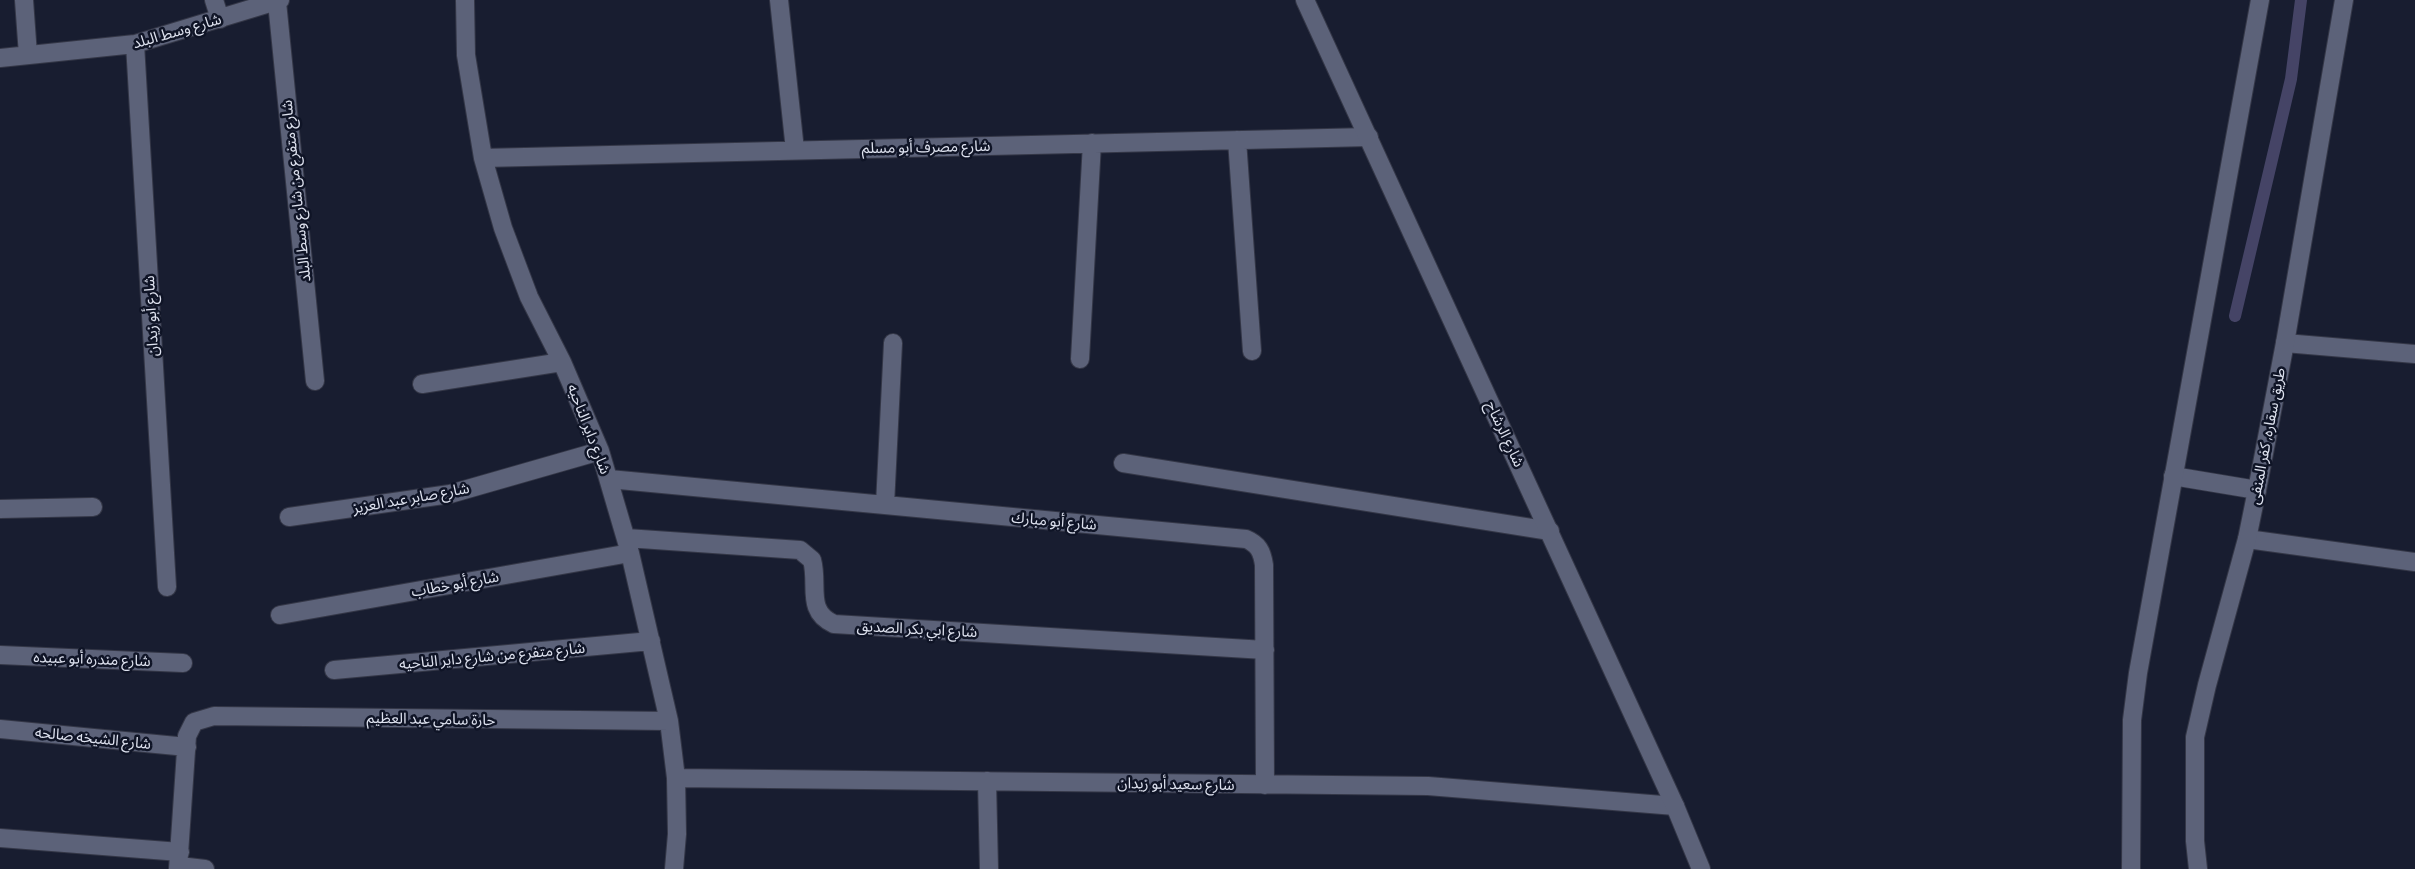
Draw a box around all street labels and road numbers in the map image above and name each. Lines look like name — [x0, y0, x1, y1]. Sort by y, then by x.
street label: شارع وسط البلد — [131, 10, 223, 52]
street label: شارع متفرع من شارع وسط البلد — [277, 99, 315, 283]
street label: شارع مصرف أبو مسلم — [861, 137, 991, 157]
street label: شارع أبو زيدان — [140, 275, 162, 357]
street label: طريق سقاره, كفر المنفى — [2245, 366, 2289, 506]
street label: شارع داير الناحيه — [564, 381, 614, 477]
street label: شارع الرشاح — [1482, 398, 1528, 470]
street label: شارع صابر عبد العزيز — [351, 479, 471, 517]
street label: شارع أبو مبارك — [1011, 508, 1097, 534]
street label: شارع أبو خطاب — [410, 567, 500, 601]
street label: شارع ابي بكر الصديق — [856, 617, 978, 641]
street label: شارع متفرع من شارع داير الناحيه — [398, 639, 586, 673]
street label: شارع مندره أبو عبيده — [33, 648, 151, 670]
street label: حارة سامي عبد العظيم — [366, 709, 496, 729]
street label: شارع الشيخه صالحه — [34, 723, 152, 753]
street label: شارع سعيد أبو زيدان — [1117, 774, 1235, 794]

